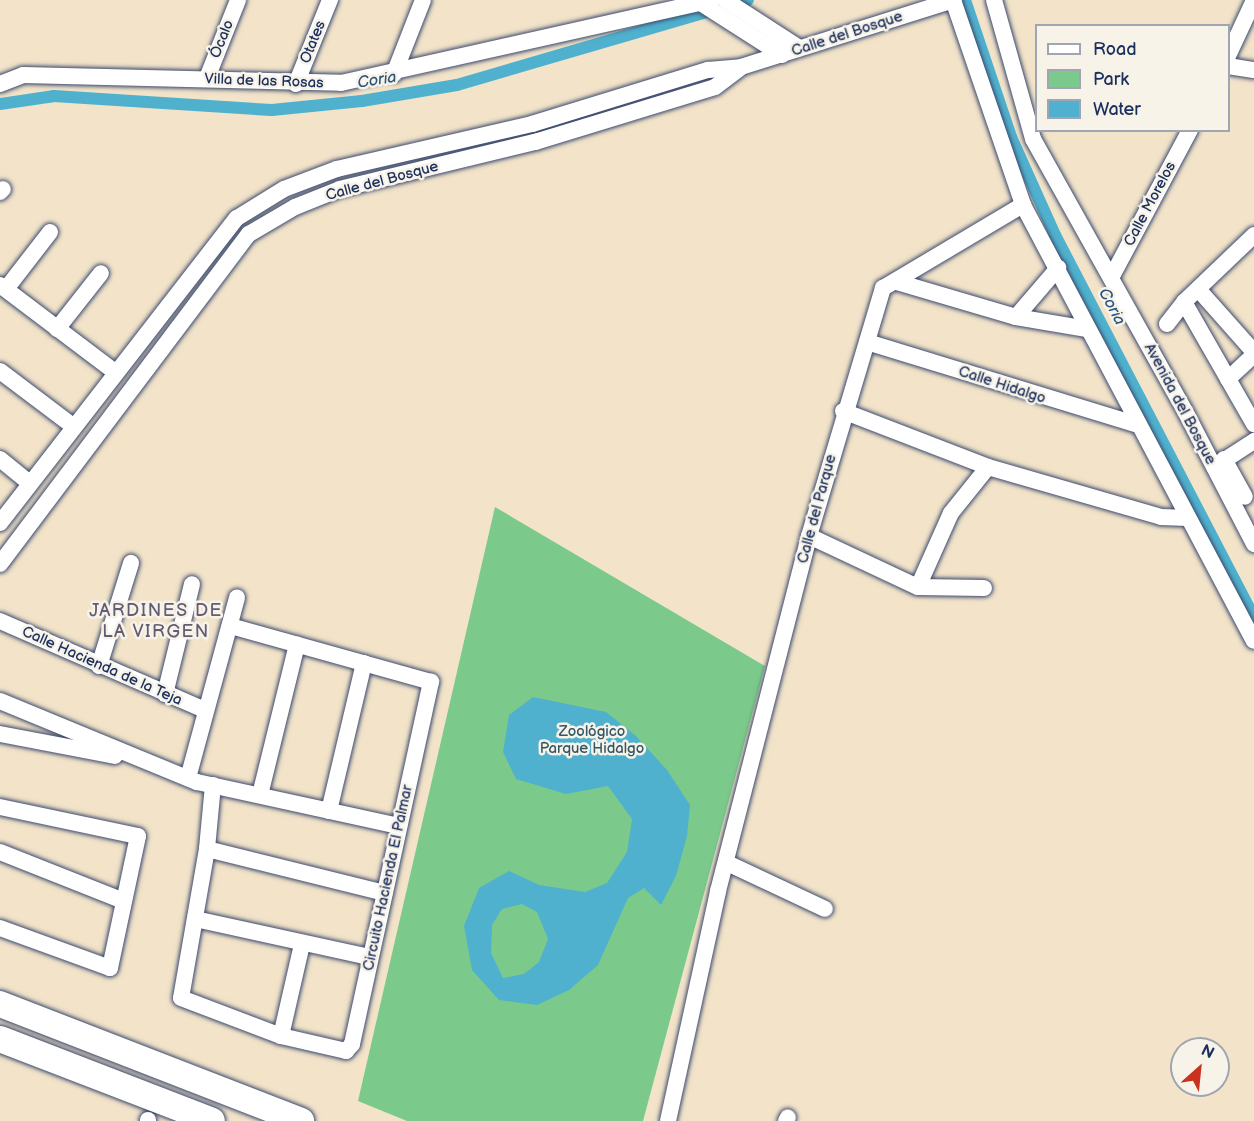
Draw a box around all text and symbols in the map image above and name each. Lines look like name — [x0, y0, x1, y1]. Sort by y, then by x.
street label: Calle del Bosque — [789, 8, 905, 60]
street label: Ócalo — [206, 17, 238, 61]
street label: Otates — [296, 18, 330, 66]
legend — [1035, 24, 1230, 132]
text: Road — [1093, 39, 1137, 60]
water label: Coria — [356, 68, 398, 94]
text: Park — [1093, 69, 1129, 90]
street label: Villa de las Rosas — [204, 70, 324, 92]
text: Water — [1093, 99, 1141, 120]
street label: Calle del Bosque — [324, 157, 440, 205]
street label: Calle Morelos — [1120, 159, 1180, 249]
water label: Coria — [1093, 285, 1129, 329]
street label: Avenida del Bosque — [1140, 340, 1220, 468]
street label: Calle Hidalgo — [956, 362, 1048, 408]
street label: Calle del Parque — [794, 453, 840, 565]
district label: JARDINES DE LA VIRGEN — [89, 601, 223, 644]
street label: Calle Hacienda de la Teja — [19, 622, 185, 710]
park label: Zoológico Parque Hidalgo — [540, 722, 644, 757]
street label: Circuito Hacienda El Palmar — [359, 783, 417, 973]
north arrow — [1170, 1037, 1230, 1097]
text: N — [1198, 1041, 1217, 1063]

